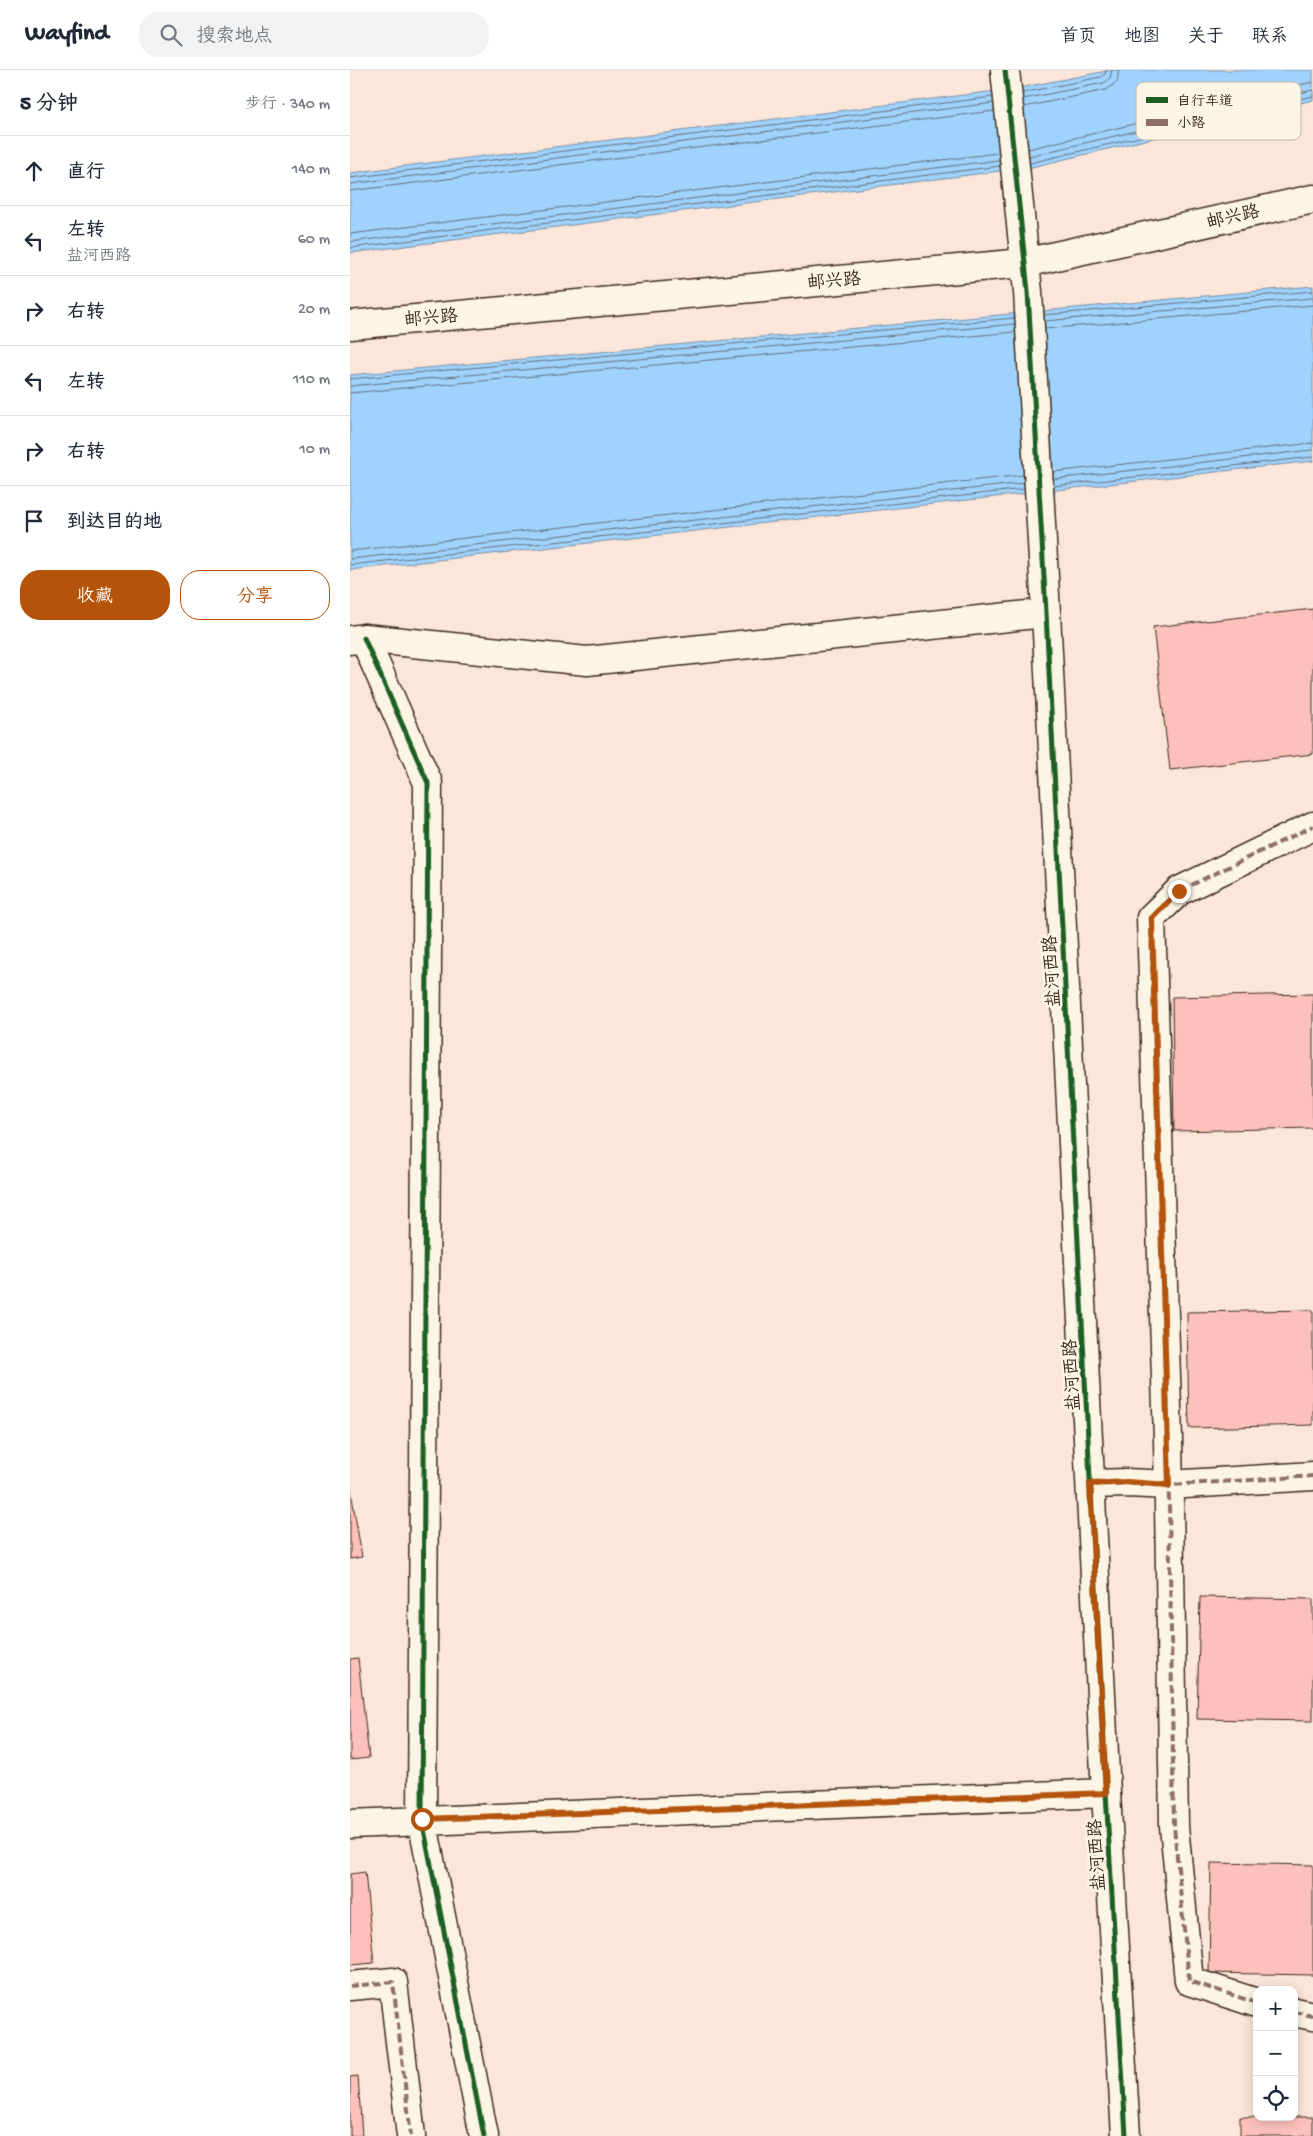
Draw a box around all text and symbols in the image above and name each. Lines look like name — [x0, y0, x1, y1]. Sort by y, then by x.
search box — [139, 12, 489, 57]
text: Wayfind — [25, 20, 109, 49]
icon: search — [157, 21, 185, 49]
text: 搜索地点 — [197, 26, 273, 49]
text: 首页 — [1060, 27, 1096, 48]
text: 地图 — [1124, 27, 1160, 48]
text: 关于 — [1188, 27, 1224, 48]
text: 联系 — [1252, 27, 1288, 48]
legend — [1136, 82, 1301, 140]
text: 5 分钟 — [20, 93, 78, 118]
text: 自行车道 — [1177, 94, 1233, 111]
text: 步行 · 340 m — [245, 96, 330, 115]
text: 小路 — [1177, 115, 1205, 133]
icon: ahead — [20, 157, 48, 185]
text: 140 m — [292, 161, 330, 180]
text: 直行 — [67, 162, 105, 185]
street label: 邮兴路 — [1205, 201, 1262, 235]
text: 左转 — [67, 220, 105, 243]
icon: left — [20, 227, 48, 255]
text: 60 m — [298, 231, 330, 250]
text: 盐河西路 — [67, 248, 131, 267]
street label: 邮兴路 — [806, 269, 862, 295]
icon: right — [20, 297, 48, 325]
text: 20 m — [298, 301, 330, 320]
text: 右转 — [67, 302, 105, 325]
street label: 邮兴路 — [403, 306, 459, 332]
icon: left — [20, 367, 48, 395]
text: 110 m — [293, 371, 330, 390]
text: 左转 — [67, 372, 105, 395]
icon: right — [20, 437, 48, 465]
text: 10 m — [299, 441, 330, 460]
text: 右转 — [67, 442, 105, 465]
icon: arrive — [20, 507, 48, 535]
text: 到达目的地 — [67, 512, 162, 535]
button: 收藏 — [20, 570, 170, 620]
button: 分享 — [180, 570, 330, 620]
route end — [1168, 880, 1191, 903]
street label: 盐河西路 — [1040, 934, 1066, 1007]
street label: 盐河西路 — [1060, 1338, 1086, 1411]
route start — [411, 1808, 434, 1831]
street label: 盐河西路 — [1085, 1818, 1111, 1891]
map controls — [1253, 1986, 1298, 2121]
button: + — [1253, 1986, 1298, 2031]
button: − — [1253, 2031, 1298, 2076]
button: locate — [1253, 2076, 1298, 2121]

